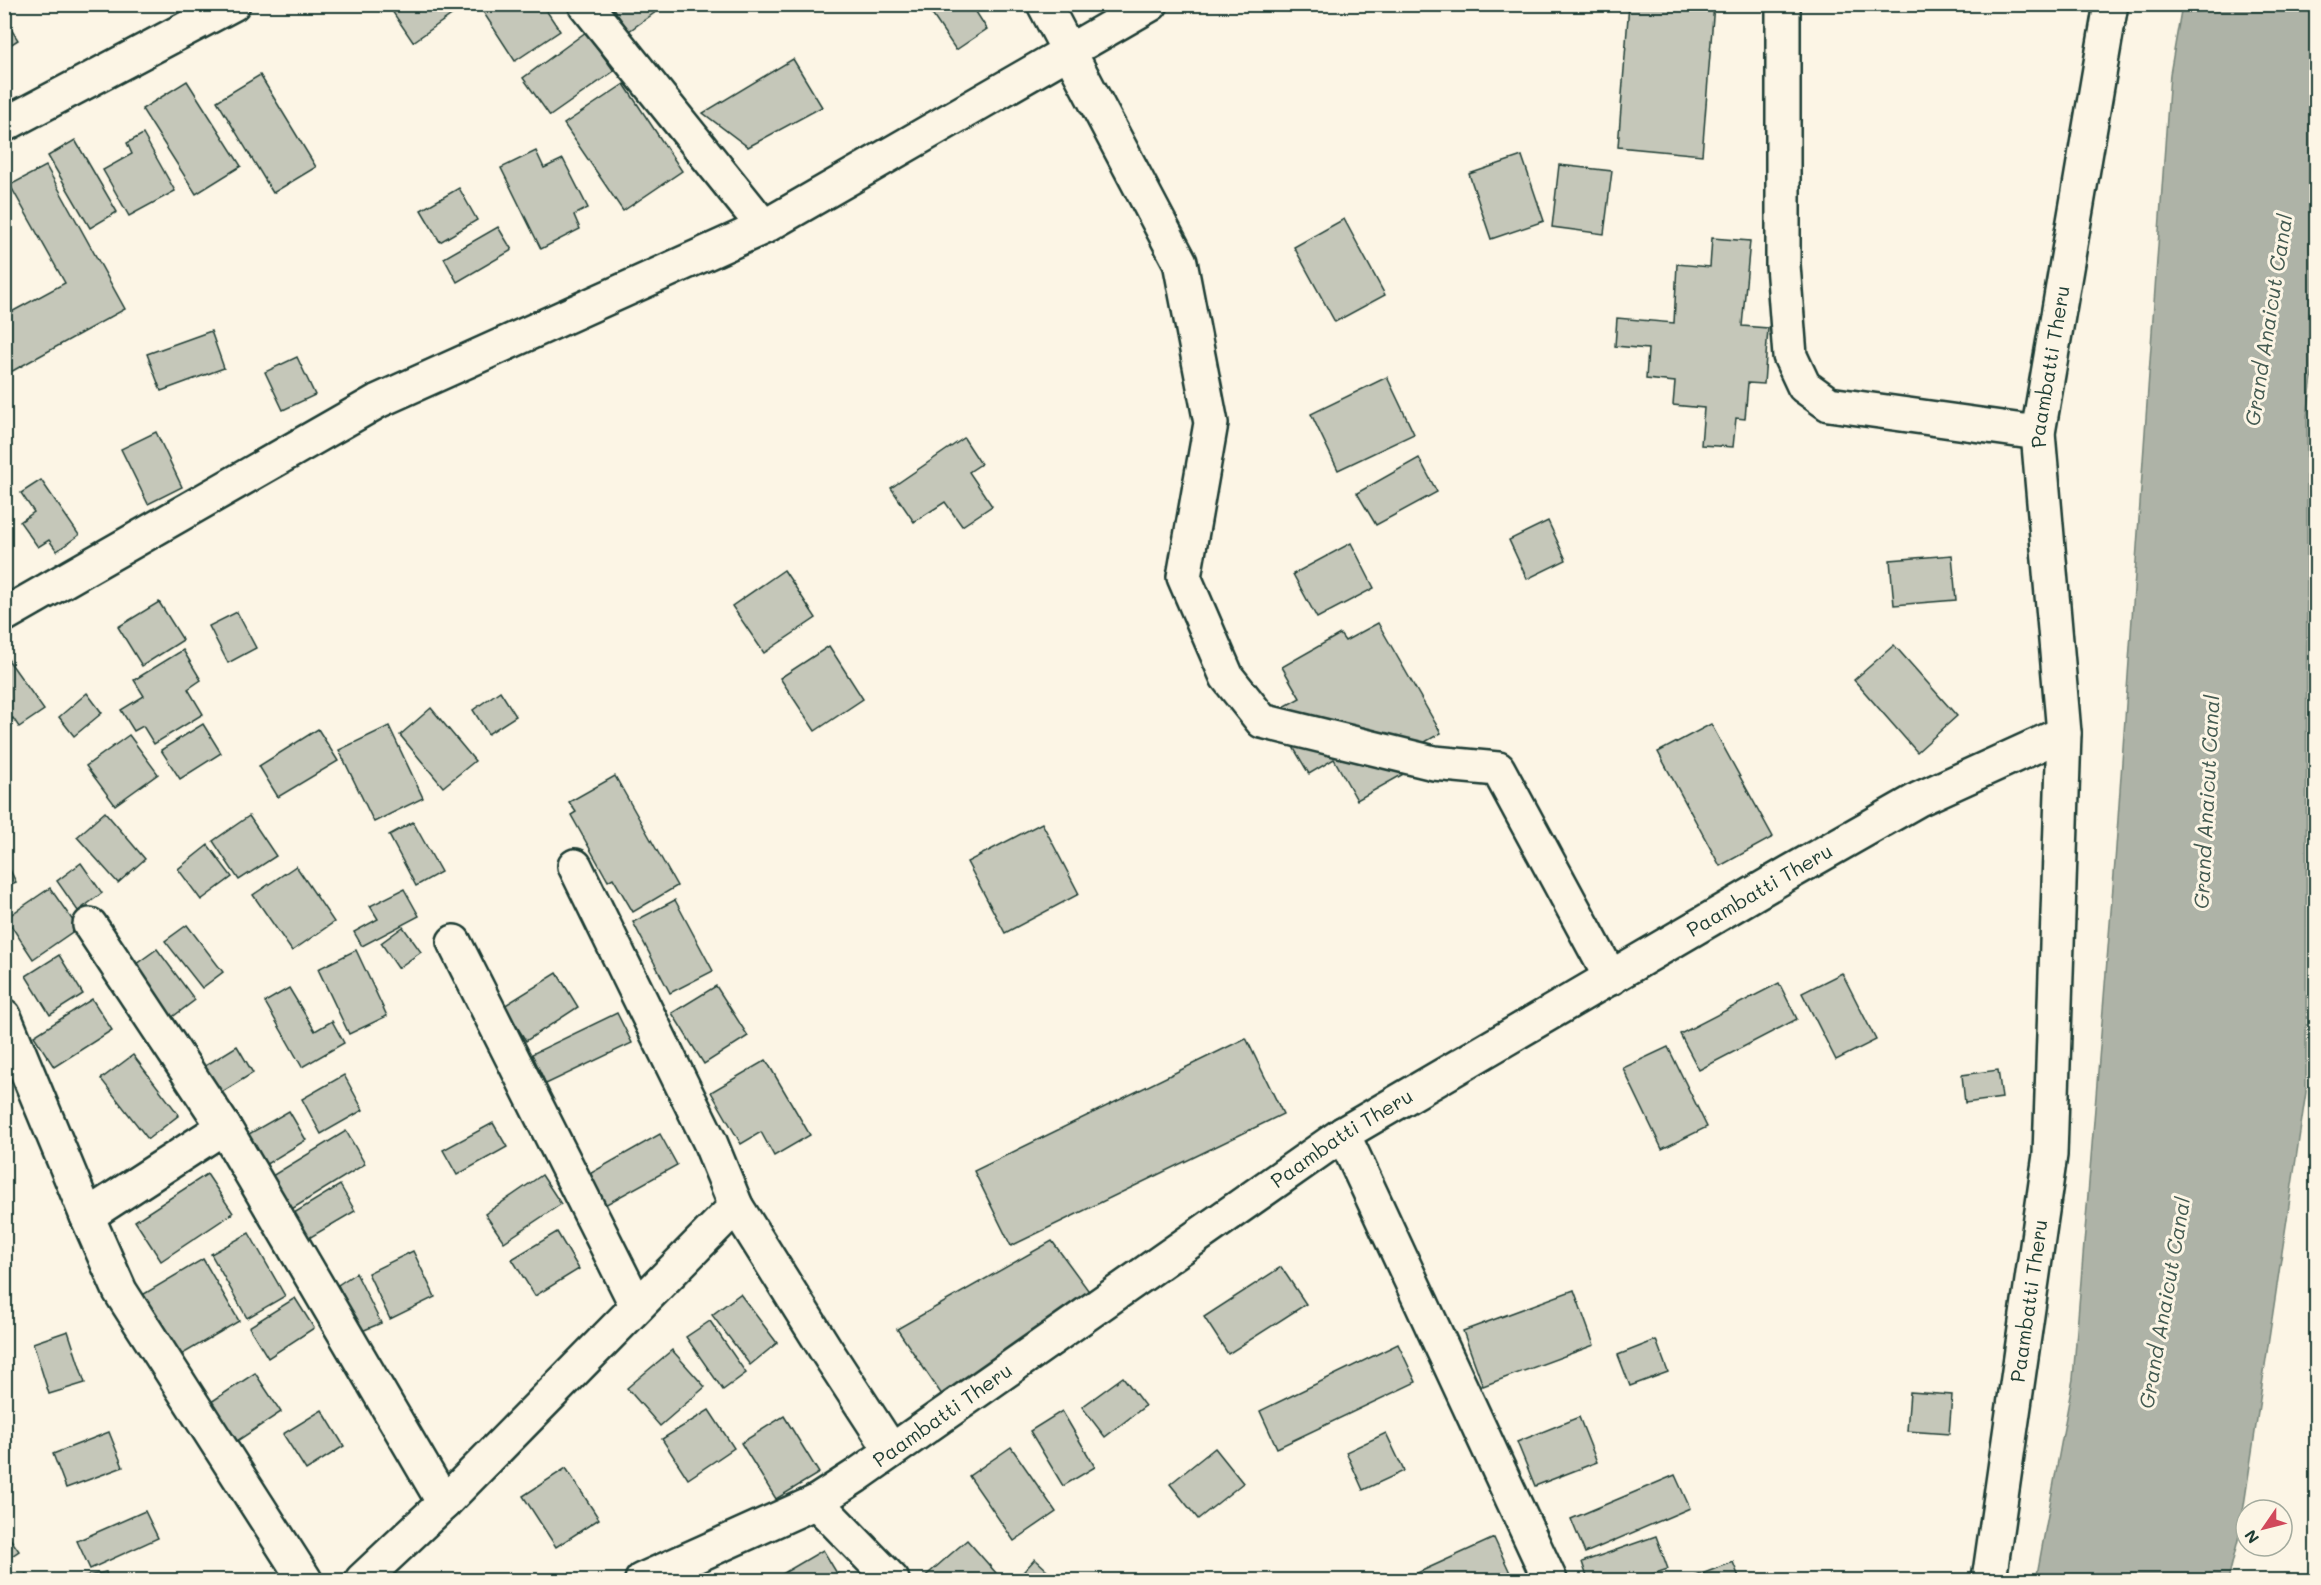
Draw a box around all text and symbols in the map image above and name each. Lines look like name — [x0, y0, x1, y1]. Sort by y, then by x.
water label: Grand Anaicut Canal — [2237, 211, 2298, 428]
street label: Paambatti Theru — [2024, 283, 2075, 449]
water label: Grand Anaicut Canal — [2186, 693, 2225, 910]
street label: Paambatti Theru — [1681, 837, 1837, 942]
street label: Paambatti Theru — [1265, 1082, 1417, 1193]
water label: Grand Anaicut Canal — [2132, 1194, 2196, 1411]
street label: Paambatti Theru — [2004, 1218, 2053, 1384]
street label: Paambatti Theru — [867, 1357, 1017, 1472]
north arrow — [2234, 1498, 2294, 1558]
text: N — [2239, 1526, 2263, 1548]

